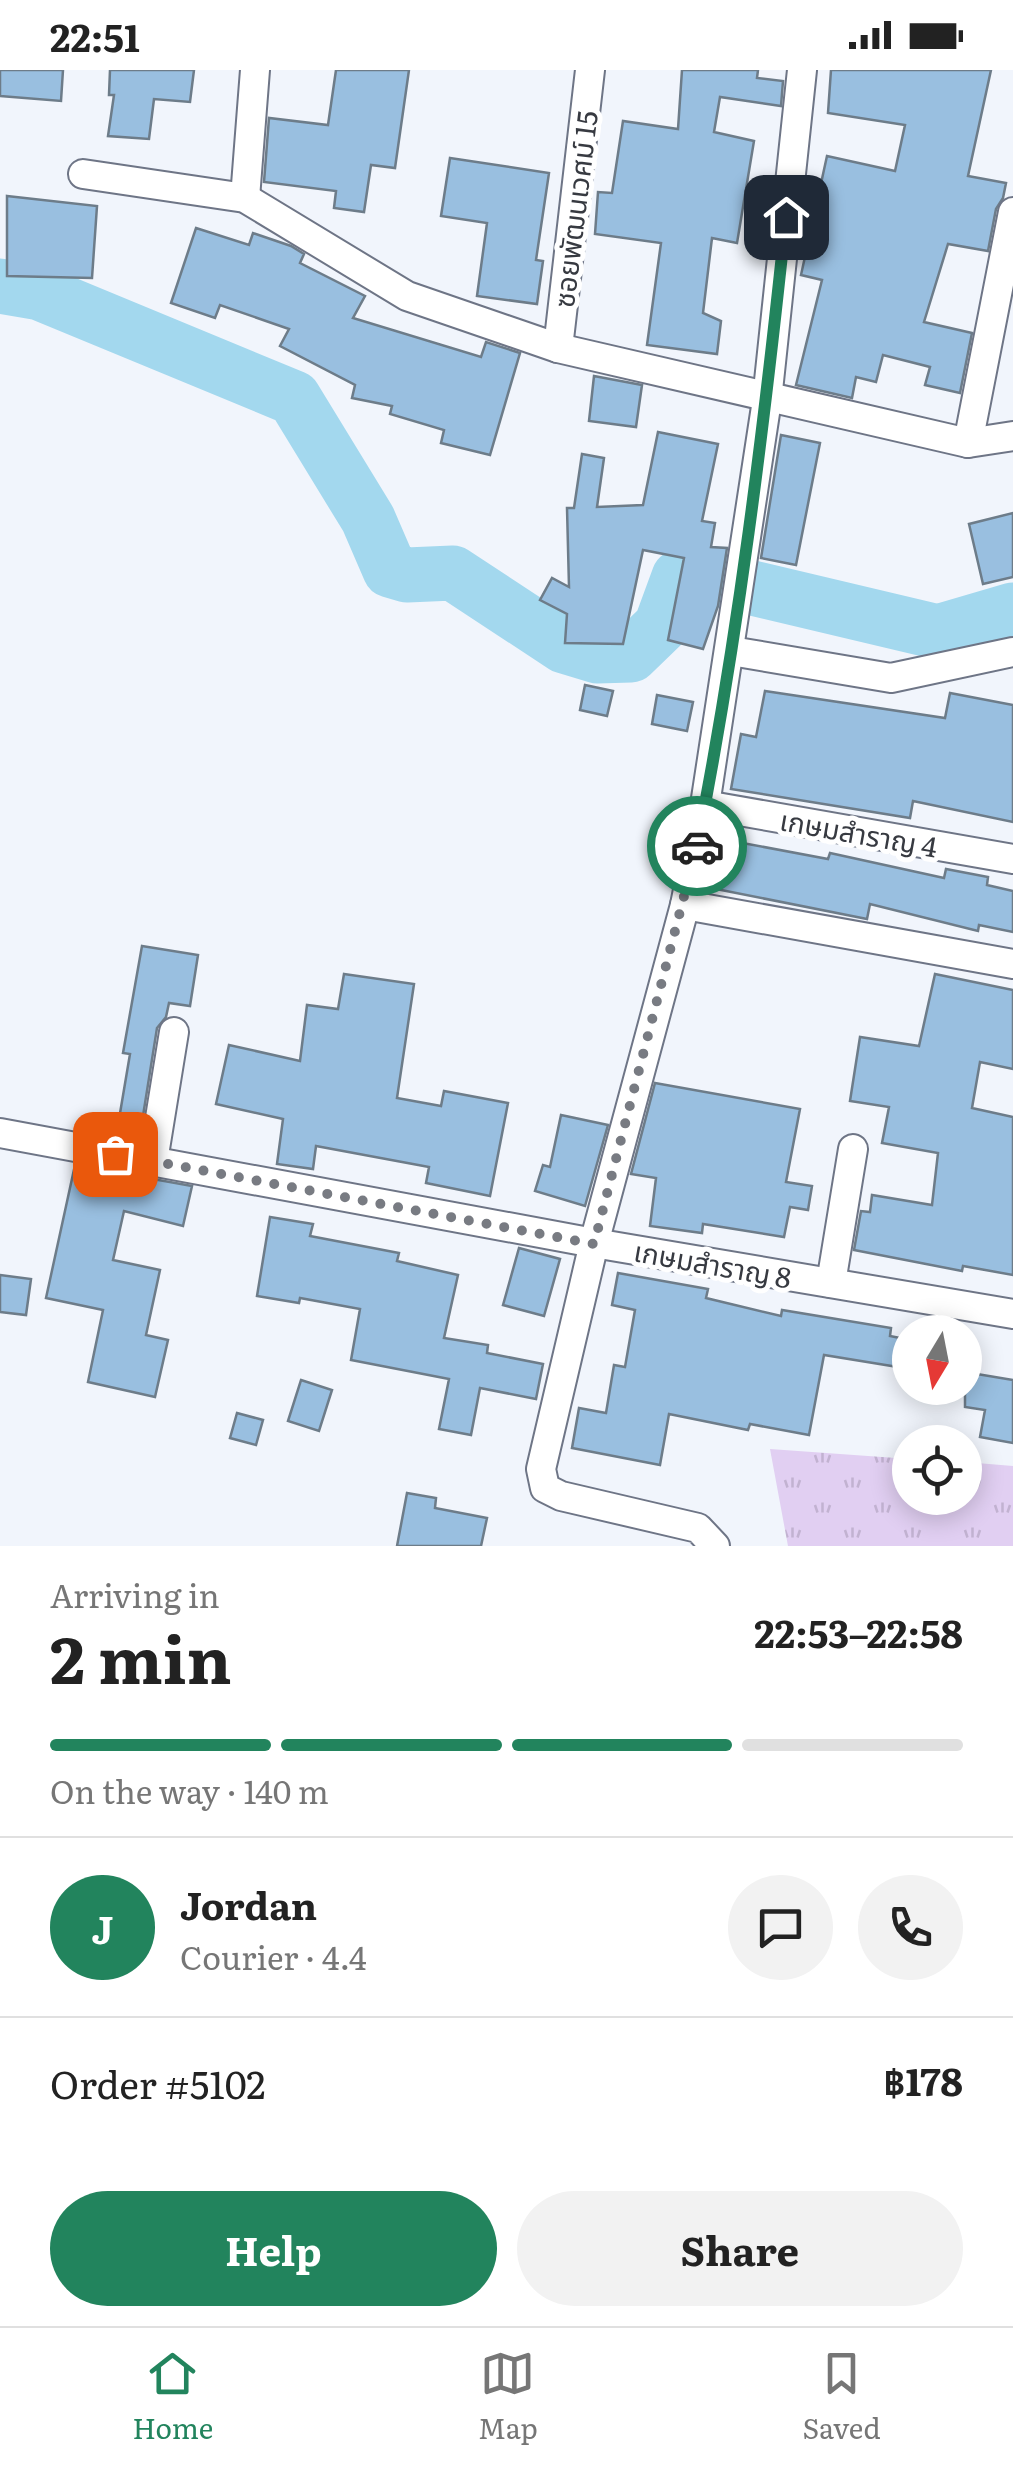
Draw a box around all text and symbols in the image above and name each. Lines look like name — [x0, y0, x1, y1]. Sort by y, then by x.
text: 22:51 — [50, 7, 140, 64]
street label: ซอยพัฒนเวศม์ 15 — [541, 108, 607, 310]
pin — [744, 175, 829, 260]
icon: home — [759, 190, 814, 245]
courier — [647, 796, 747, 896]
street label: เกษมสำราญ 4 — [777, 798, 941, 866]
icon: car — [670, 819, 725, 874]
pin — [73, 1112, 158, 1197]
icon: bag — [88, 1127, 143, 1182]
street label: เกษมสำราญ 8 — [631, 1229, 795, 1297]
north arrow — [892, 1315, 982, 1405]
map controls — [892, 1315, 982, 1515]
button: locate — [892, 1425, 982, 1515]
text: Arriving in — [50, 1570, 220, 1618]
text: 22:53–22:58 — [754, 1603, 963, 1660]
text: 2 min — [50, 1607, 232, 1704]
text: On the way · 140 m — [50, 1766, 329, 1814]
text: Jordan — [180, 1875, 317, 1932]
button: chat — [728, 1875, 833, 1980]
button: phone — [858, 1875, 963, 1980]
text: J — [92, 1899, 113, 1956]
text: Courier · 4.4 — [180, 1932, 367, 1980]
text: ฿178 — [883, 2051, 963, 2108]
text: Order #5102 — [50, 2054, 266, 2111]
button: Help — [50, 2191, 497, 2306]
button: Share — [517, 2191, 963, 2306]
tab: Home — [132, 2346, 213, 2448]
tab: Map — [478, 2346, 538, 2448]
tab: Saved — [803, 2346, 881, 2448]

